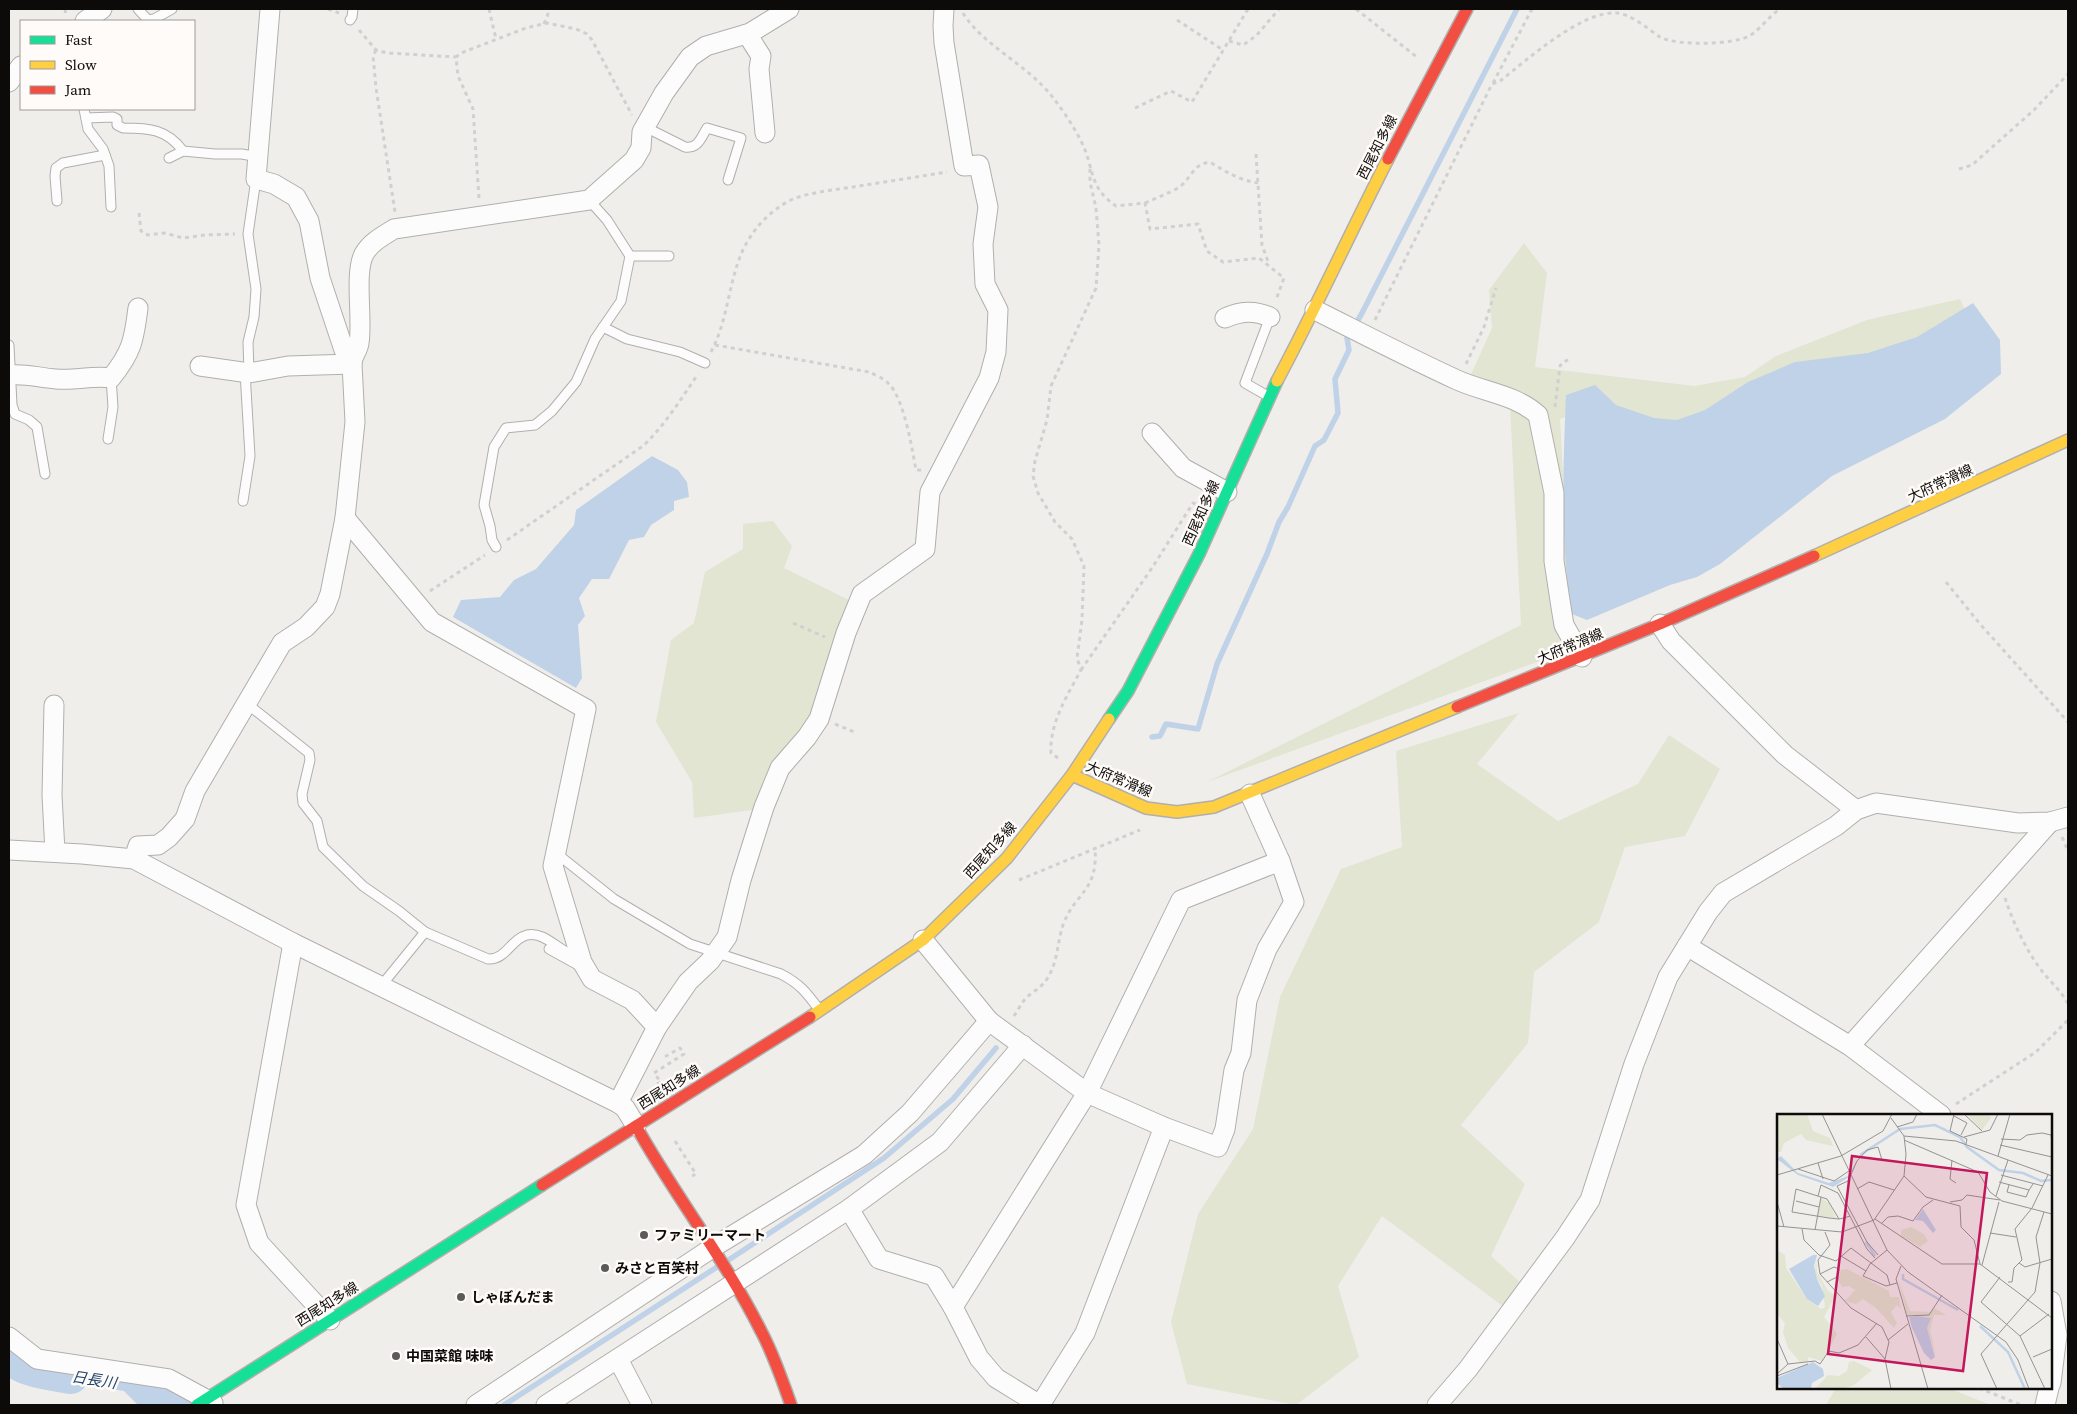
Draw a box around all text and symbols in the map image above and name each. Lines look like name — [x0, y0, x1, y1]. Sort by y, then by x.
legend — [20, 20, 195, 110]
text: Fast — [65, 29, 92, 50]
text: Slow — [65, 54, 97, 75]
text: Jam — [64, 79, 92, 100]
street label: 西尾知多線 — [1352, 111, 1402, 183]
street label: 大府常滑線 — [1904, 459, 1976, 507]
street label: 西尾知多線 — [1178, 477, 1224, 549]
street label: 大府常滑線 — [1534, 623, 1606, 669]
street label: 大府常滑線 — [1083, 756, 1155, 802]
street label: 西尾知多線 — [959, 817, 1021, 883]
street label: 西尾知多線 — [634, 1060, 704, 1114]
inset map — [1777, 1114, 2052, 1389]
place label: ファミリーマート — [654, 1225, 766, 1245]
marker: ファミリーマート — [638, 1229, 650, 1241]
place label: みさと百笑村 — [615, 1258, 699, 1278]
marker: みさと百笑村 — [599, 1262, 611, 1274]
street label: 西尾知多線 — [292, 1277, 362, 1331]
place label: しゃぼんだま — [471, 1287, 555, 1307]
marker: しゃぼんだま — [455, 1291, 467, 1303]
place label: 中国菜館 味味 — [406, 1346, 494, 1366]
marker: 中国菜館 味味 — [390, 1350, 402, 1362]
water label: 日長川 — [70, 1366, 120, 1394]

